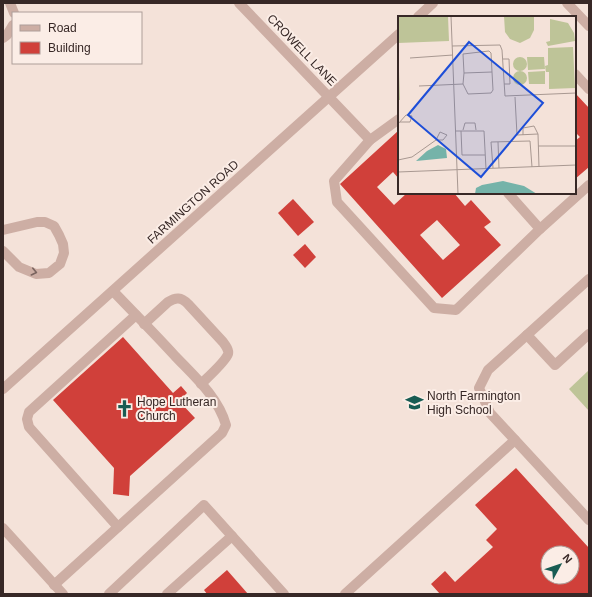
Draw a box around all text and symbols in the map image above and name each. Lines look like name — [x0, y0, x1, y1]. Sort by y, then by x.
street label: CROWELL LANE — [264, 11, 340, 89]
legend — [12, 12, 142, 64]
inset map — [398, 16, 576, 194]
text: Road — [48, 21, 77, 35]
text: Building — [48, 41, 91, 55]
street label: FARMINGTON ROAD — [145, 157, 242, 247]
one-way arrow — [31, 267, 38, 275]
place label: North Farmington High School — [427, 389, 520, 417]
school or university icon: North Farmington High School — [404, 393, 424, 413]
place label: Hope Lutheran Church — [137, 395, 216, 423]
church icon: Hope Lutheran Church — [114, 399, 134, 419]
north arrow — [540, 545, 580, 585]
text: N — [561, 552, 575, 566]

